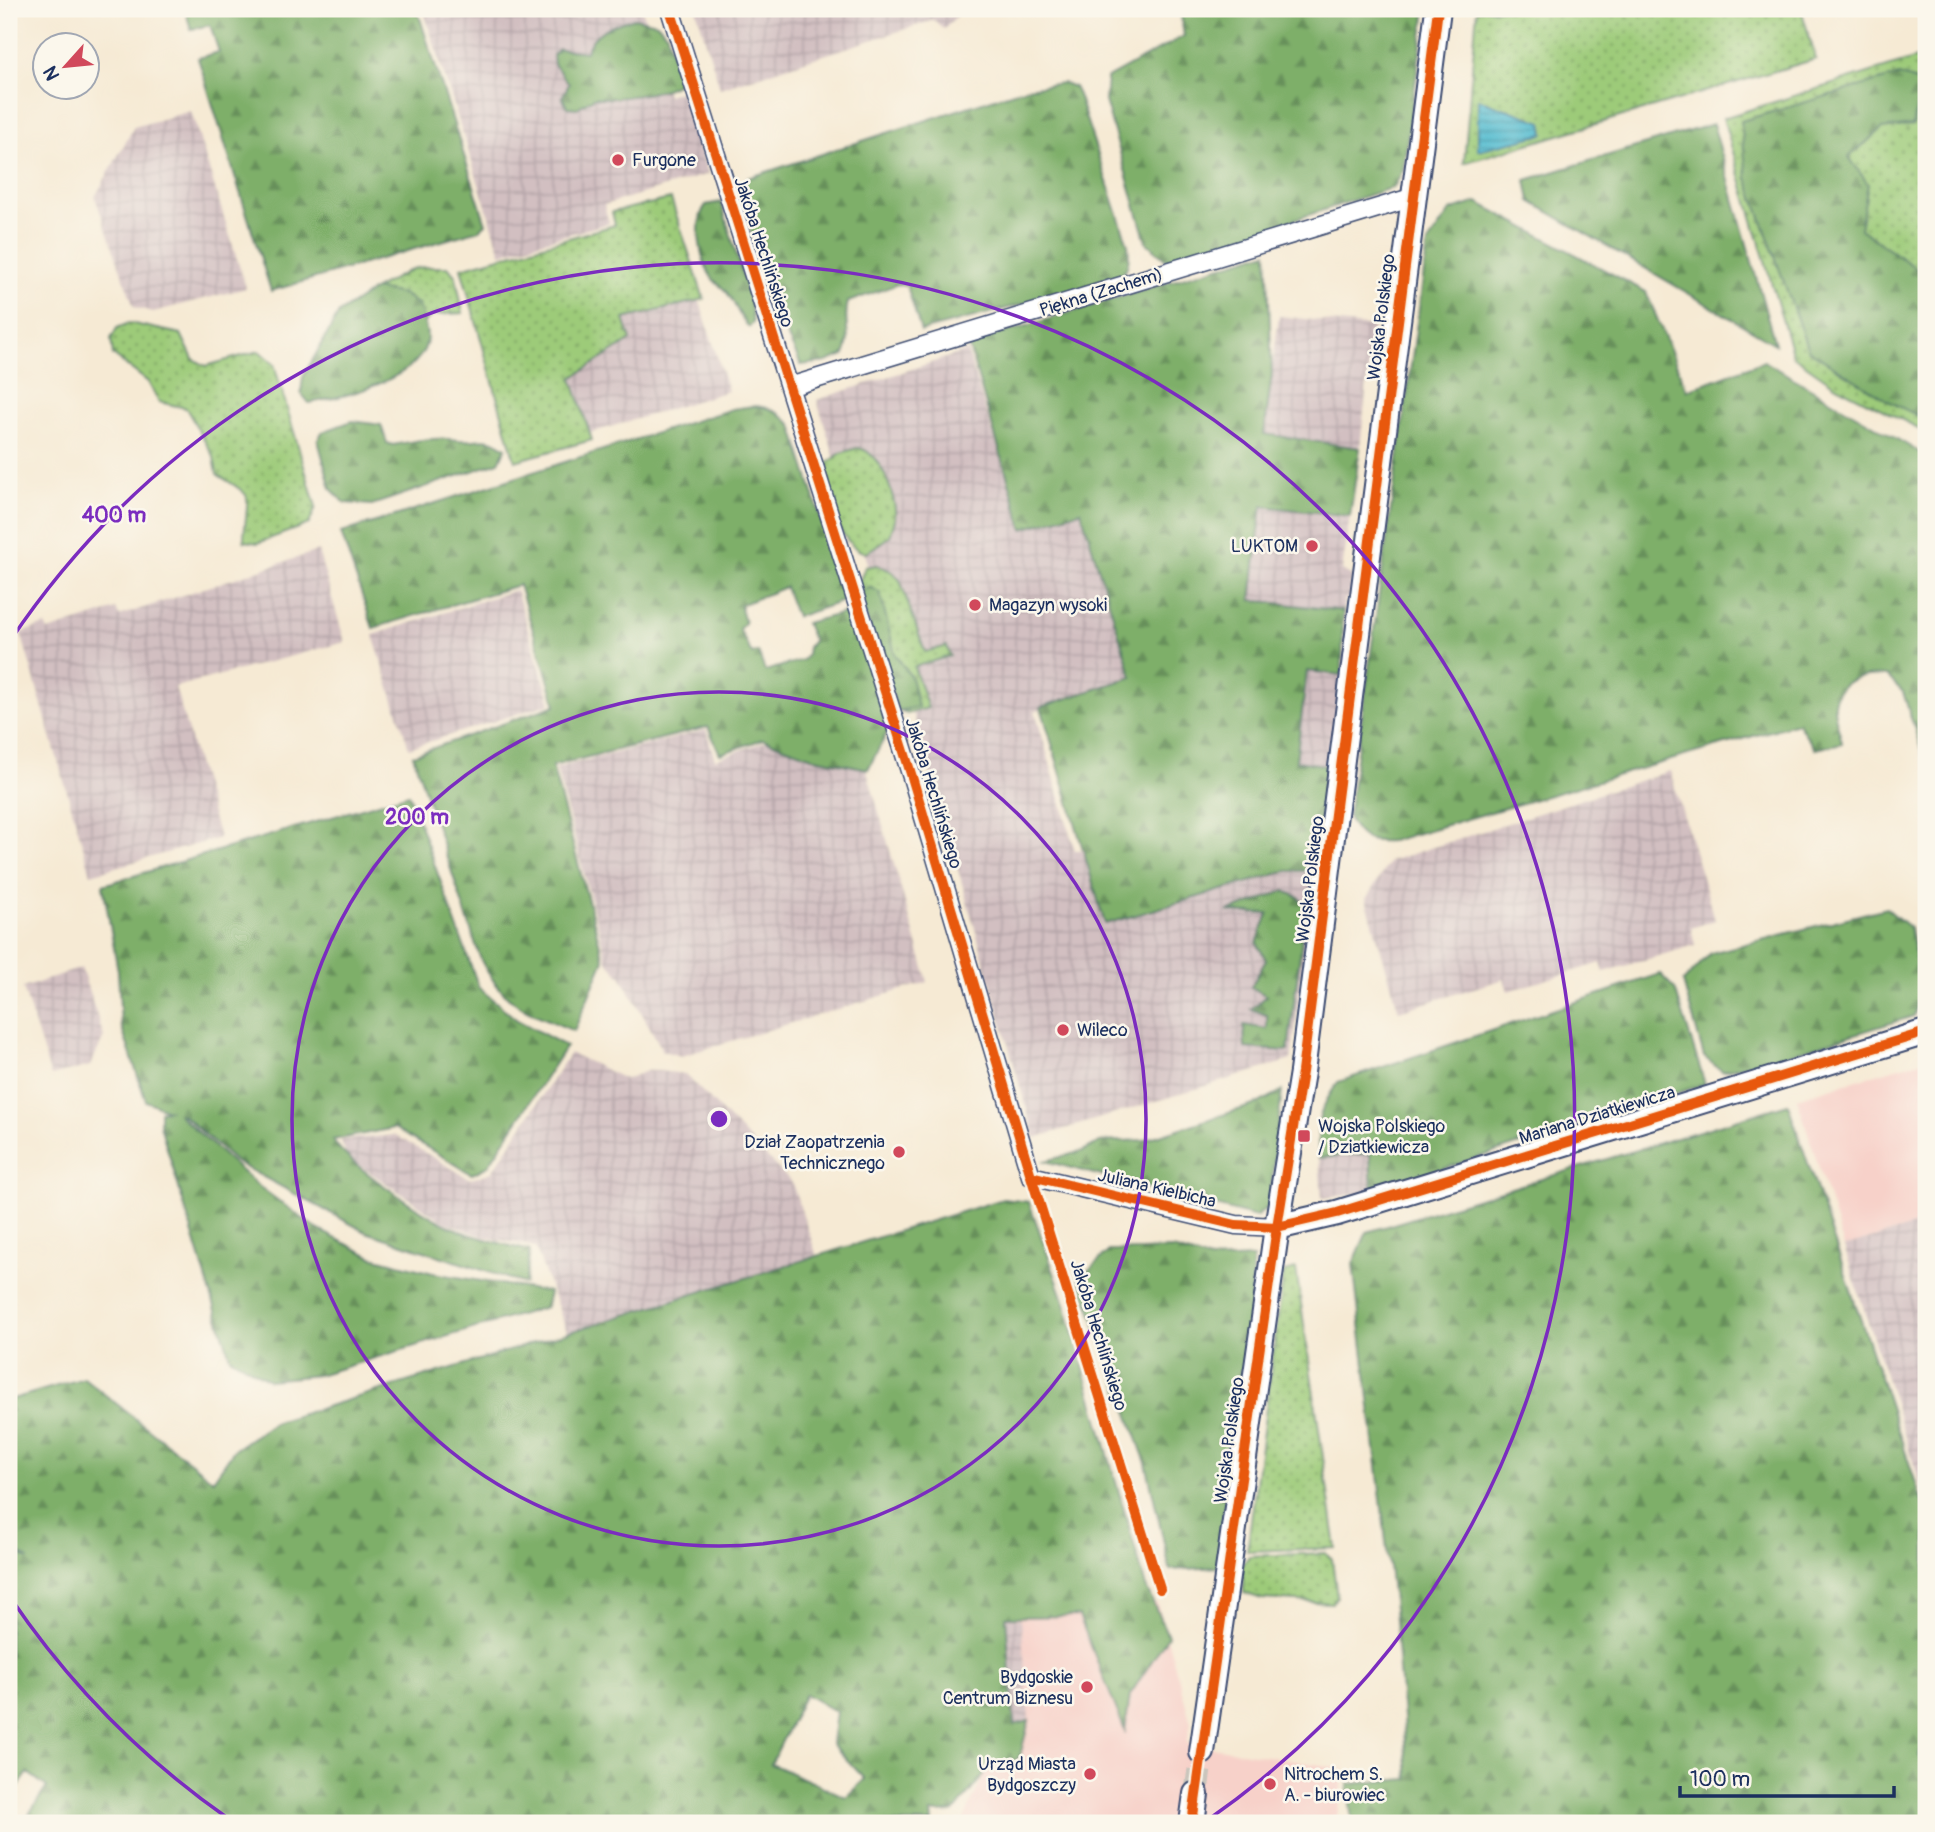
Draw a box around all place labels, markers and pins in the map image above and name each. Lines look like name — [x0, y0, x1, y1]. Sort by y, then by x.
place label: Furgone — [632, 149, 696, 172]
marker: Furgone — [610, 152, 626, 168]
place label: LUKTOM — [1231, 535, 1298, 558]
marker: LUKTOM — [1304, 538, 1320, 554]
place label: Magazyn wysoki — [989, 594, 1107, 617]
marker: Magazyn wysoki — [967, 597, 983, 613]
place label: Wileco — [1077, 1019, 1128, 1042]
marker: Wileco — [1055, 1022, 1071, 1038]
centre of rings — [707, 1107, 731, 1131]
place label: Wojska Polskiego / Dziatkiewicza — [1318, 1115, 1446, 1159]
marker: Wojska Polskiego / Dziatkiewicza — [1296, 1128, 1312, 1144]
place label: Dział Zaopatrzenia Technicznego — [744, 1131, 885, 1175]
marker: Dział Zaopatrzenia Technicznego — [891, 1144, 907, 1160]
place label: Bydgoskie Centrum Biznesu — [943, 1666, 1073, 1710]
marker: Bydgoskie Centrum Biznesu — [1079, 1679, 1095, 1695]
place label: Urząd Miasta Bydgoszczy — [978, 1753, 1076, 1797]
place label: Nitrochem S. A. - biurowiec — [1284, 1763, 1385, 1807]
marker: Urząd Miasta Bydgoszczy — [1082, 1766, 1098, 1782]
marker: Nitrochem S. A. - biurowiec — [1262, 1776, 1278, 1792]

